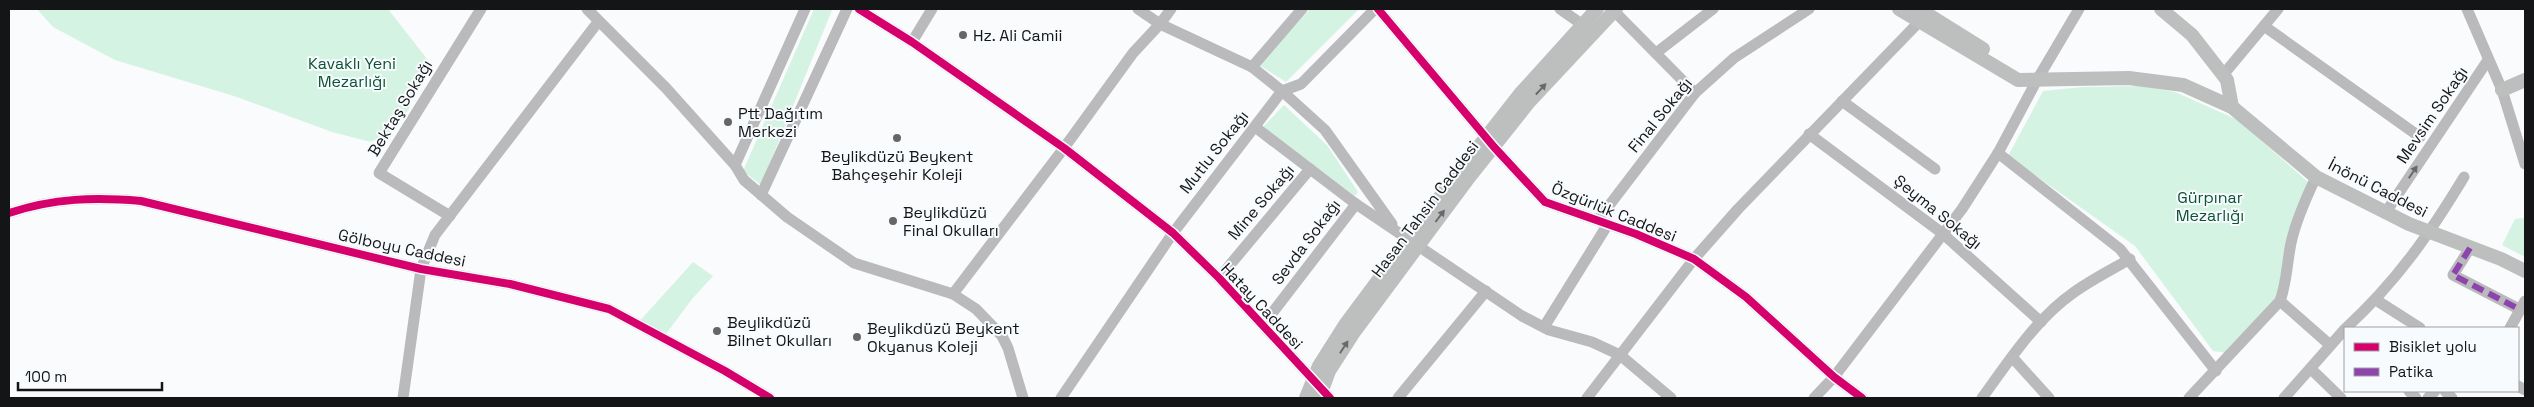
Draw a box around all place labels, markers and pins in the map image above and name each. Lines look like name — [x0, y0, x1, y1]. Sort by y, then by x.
place label: Hz. Ali Camii — [973, 25, 1062, 46]
marker: Hz. Ali Camii — [957, 29, 969, 41]
place label: Ptt Dağıtım Merkezi — [738, 103, 823, 142]
marker: Ptt Dağıtım Merkezi — [722, 116, 734, 128]
marker: Beylikdüzü Beykent Bahçeşehir Koleji — [891, 132, 903, 144]
place label: Beylikdüzü Beykent Bahçeşehir Koleji — [821, 146, 973, 185]
place label: Beylikdüzü Final Okulları — [903, 202, 999, 241]
marker: Beylikdüzü Final Okulları — [887, 215, 899, 227]
place label: Beylikdüzü Bilnet Okulları — [727, 312, 832, 351]
place label: Beylikdüzü Beykent Okyanus Koleji — [867, 318, 1020, 357]
marker: Beylikdüzü Bilnet Okulları — [711, 325, 723, 337]
marker: Beylikdüzü Beykent Okyanus Koleji — [851, 331, 863, 343]

